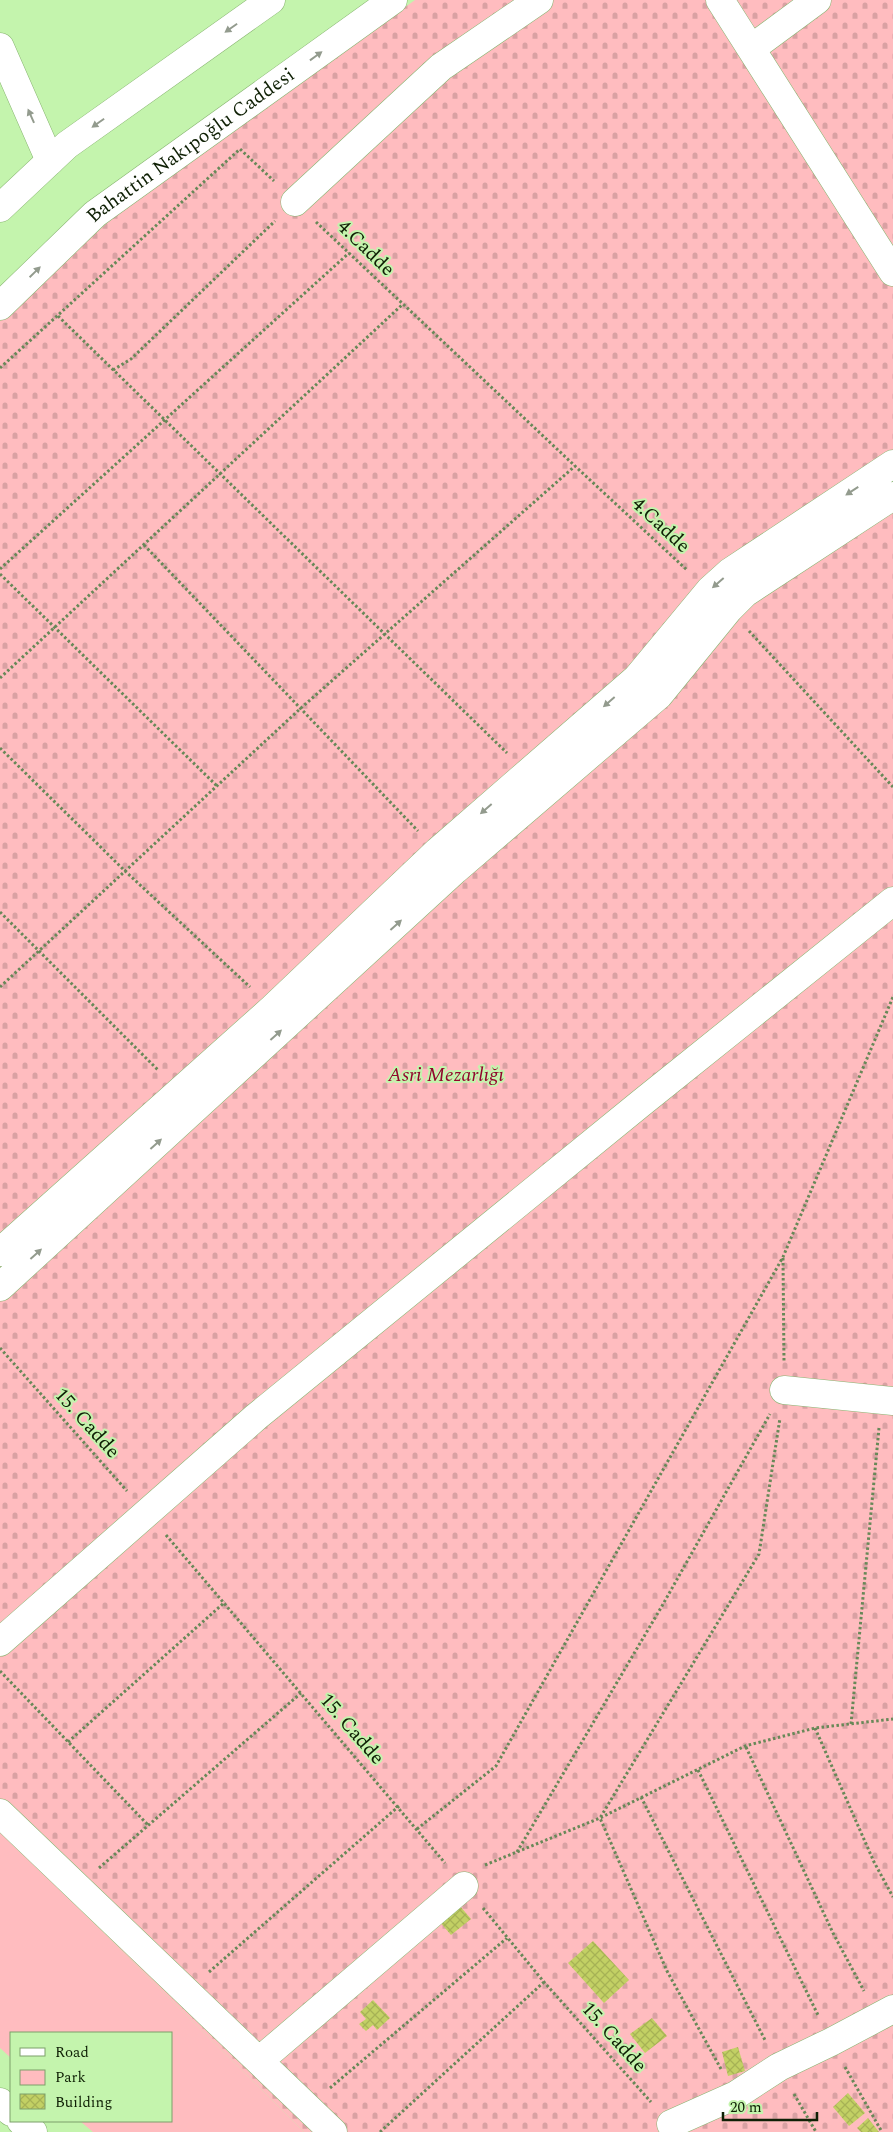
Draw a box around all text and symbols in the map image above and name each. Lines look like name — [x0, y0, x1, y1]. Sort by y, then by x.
one-way arrow — [224, 23, 238, 33]
one-way arrow — [309, 51, 323, 61]
street label: Bahattin Nakıpoğlu Caddesi — [79, 60, 301, 230]
one-way arrow — [26, 109, 34, 123]
one-way arrow — [92, 117, 105, 127]
street label: 4.Cadde — [330, 213, 402, 283]
one-way arrow — [29, 266, 41, 278]
one-way arrow — [846, 486, 859, 496]
street label: 4.Cadde — [625, 490, 697, 560]
one-way arrow — [712, 577, 725, 588]
one-way arrow — [602, 697, 615, 708]
one-way arrow — [479, 803, 492, 814]
one-way arrow — [389, 919, 401, 931]
one-way arrow — [269, 1029, 281, 1041]
park label: Asri Mezarlığı — [387, 1060, 504, 1090]
one-way arrow — [149, 1138, 161, 1150]
one-way arrow — [30, 1248, 42, 1260]
street label: 15. Cadde — [47, 1381, 127, 1465]
street label: 15. Cadde — [312, 1687, 392, 1771]
street label: 15. Cadde — [574, 1995, 654, 2079]
legend — [10, 2032, 172, 2122]
text: Road — [55, 2041, 89, 2064]
text: Park — [55, 2066, 86, 2089]
scale bar — [723, 2090, 817, 2122]
text: Building — [55, 2091, 112, 2114]
text: 20 m — [730, 2096, 762, 2119]

